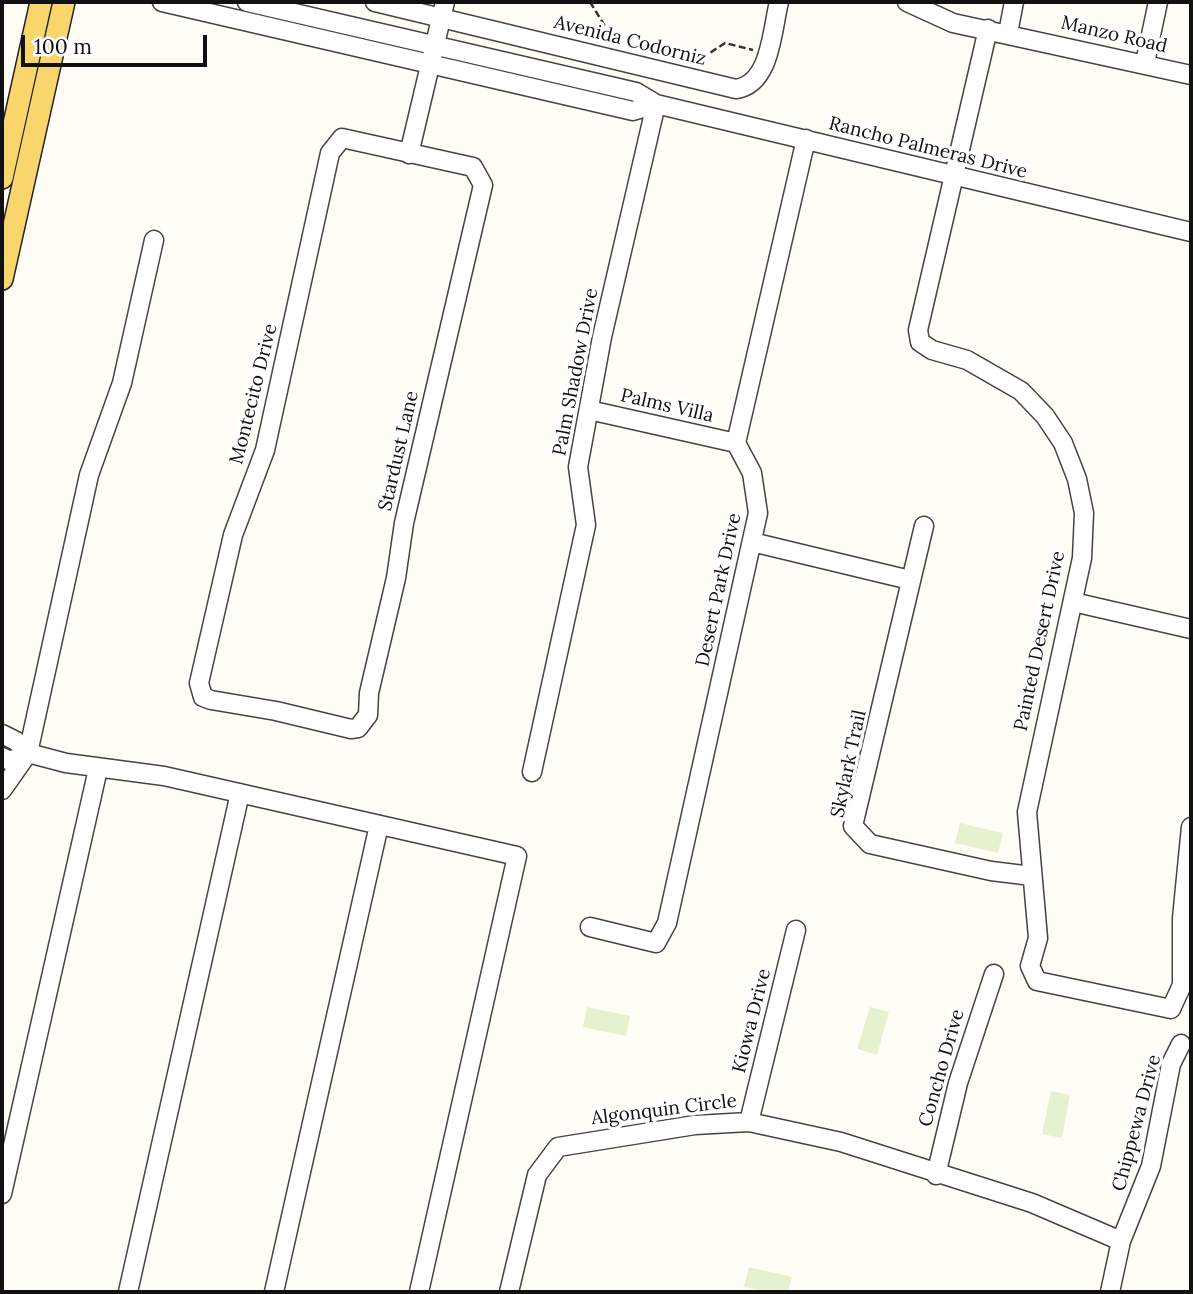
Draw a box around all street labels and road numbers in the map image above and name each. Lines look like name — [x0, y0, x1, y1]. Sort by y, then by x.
street label: Avenida Codorniz — [552, 11, 708, 71]
street label: Manzo Road — [1059, 12, 1169, 58]
street label: Rancho Palmeras Drive — [826, 112, 1030, 184]
street label: Palm Shadow Drive — [549, 286, 603, 458]
street label: Montecito Drive — [226, 321, 282, 467]
street label: Palms Villa — [618, 384, 716, 428]
street label: Stardust Lane — [374, 389, 424, 513]
street label: Desert Park Drive — [692, 511, 746, 669]
street label: Painted Desert Drive — [1010, 549, 1070, 733]
street label: Skylark Trail — [826, 708, 872, 820]
street label: Kiowa Drive — [728, 967, 776, 1075]
street label: Concho Drive — [914, 1007, 970, 1129]
street label: Chippewa Drive — [1108, 1052, 1166, 1194]
street label: Algonquin Circle — [590, 1090, 738, 1130]

